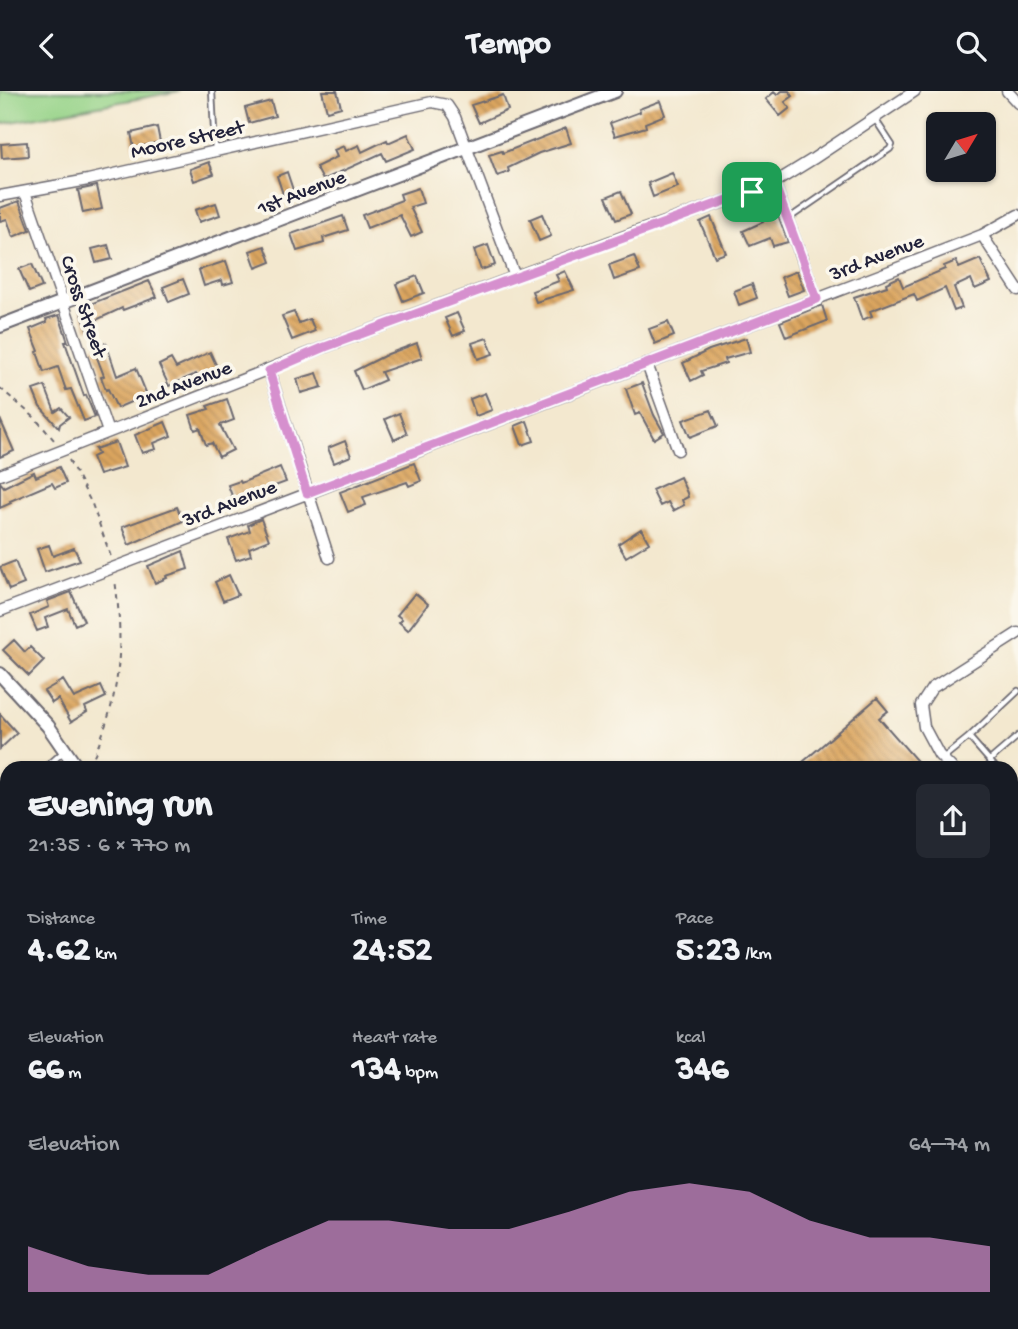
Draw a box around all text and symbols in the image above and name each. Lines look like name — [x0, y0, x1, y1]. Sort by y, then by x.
icon: back — [28, 27, 66, 65]
text: Tempo — [467, 27, 551, 65]
icon: search — [952, 27, 990, 65]
north arrow — [926, 112, 996, 182]
map controls — [926, 112, 996, 182]
street label: Moore Street — [129, 116, 249, 167]
pin — [722, 162, 782, 222]
street label: 1st Avenue — [253, 166, 351, 223]
icon: arrive — [733, 173, 771, 211]
street label: 3rd Avenue — [826, 229, 929, 289]
street label: Cross Street — [53, 253, 112, 364]
street label: 2nd Avenue — [133, 356, 237, 416]
street label: 3rd Avenue — [179, 475, 282, 535]
button: share — [916, 784, 990, 858]
text: Evening run — [28, 785, 212, 829]
text: 21:35 · 6 × 770 m — [28, 833, 190, 860]
text: Distance — [28, 908, 95, 931]
text: Time — [352, 908, 387, 931]
text: Pace — [676, 908, 713, 931]
text: 4.62 — [28, 931, 90, 972]
text: 24:52 — [352, 931, 432, 972]
text: 5:23 — [676, 931, 741, 972]
text: km — [90, 943, 117, 966]
text: /km — [741, 943, 772, 966]
text: Elevation — [28, 1027, 104, 1050]
text: Heart rate — [352, 1027, 437, 1050]
text: kcal — [676, 1027, 706, 1050]
text: 66 — [28, 1050, 63, 1091]
text: 134 — [352, 1050, 401, 1091]
text: 346 — [676, 1050, 728, 1091]
text: m — [63, 1062, 81, 1085]
text: bpm — [401, 1062, 438, 1085]
text: Elevation — [28, 1132, 119, 1159]
text: 64–74 m — [909, 1132, 990, 1159]

